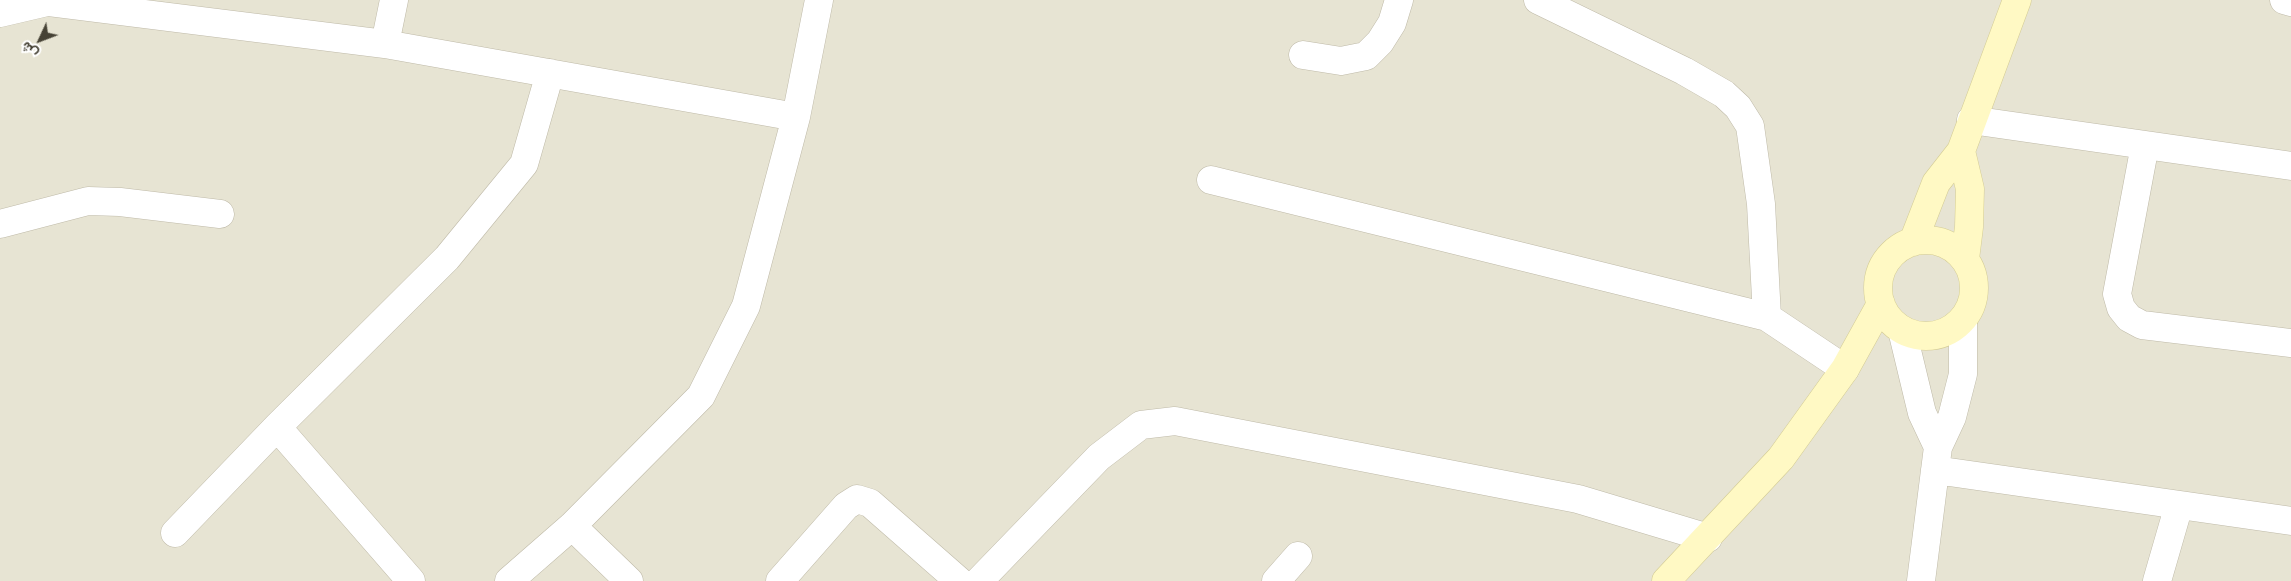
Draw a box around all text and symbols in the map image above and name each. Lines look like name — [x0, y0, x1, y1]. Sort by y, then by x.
north arrow — [15, 15, 65, 65]
text: ش — [17, 39, 41, 62]

